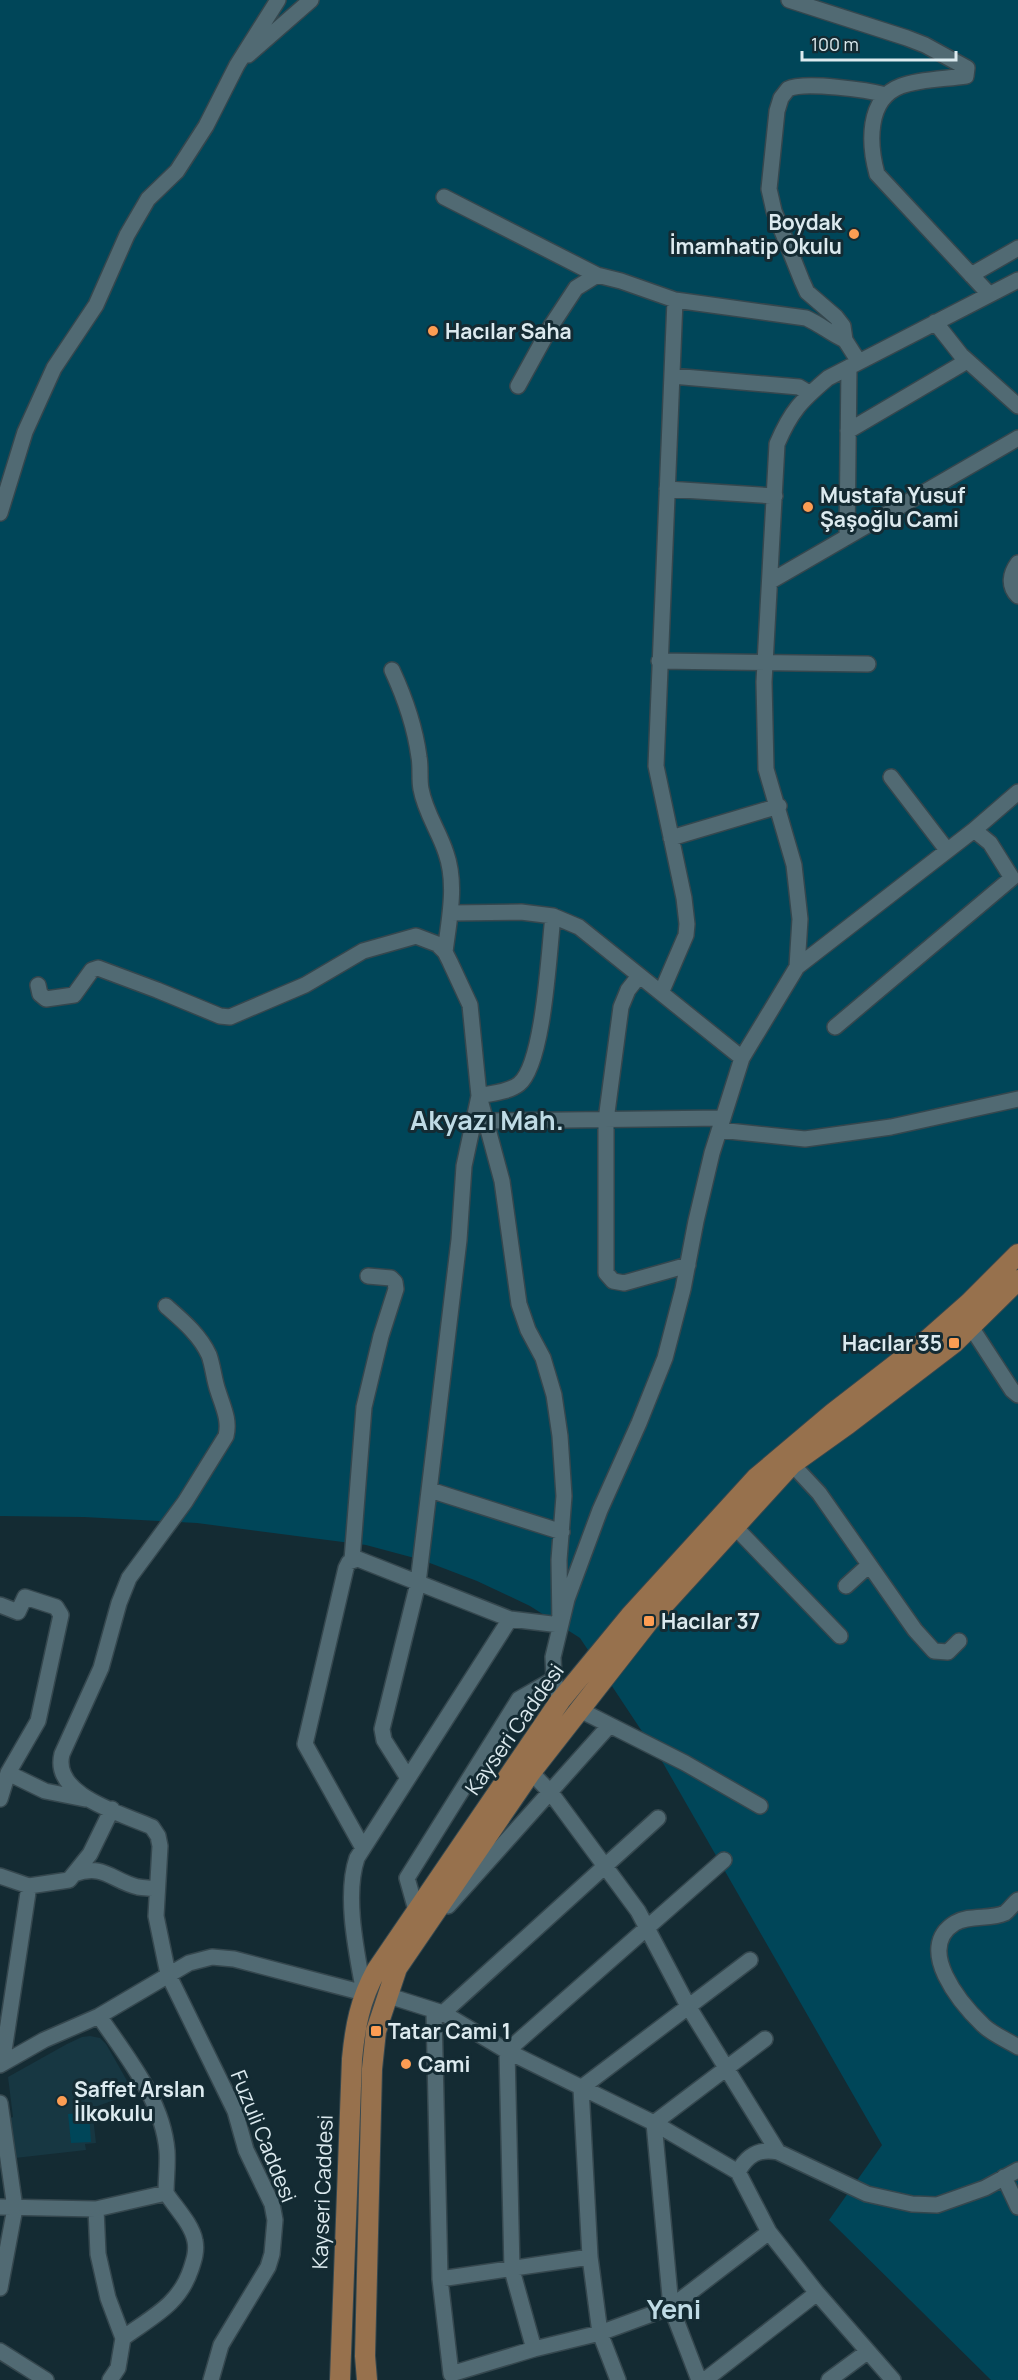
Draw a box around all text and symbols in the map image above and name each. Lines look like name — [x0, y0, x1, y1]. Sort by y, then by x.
scale bar — [802, 24, 956, 62]
text: 100 m — [811, 32, 859, 56]
place label: Boydak İmamhatip Okulu — [670, 208, 843, 260]
marker: Boydak İmamhatip Okulu — [847, 227, 861, 241]
place label: Hacılar Saha — [445, 317, 572, 345]
marker: Hacılar Saha — [426, 324, 440, 338]
place label: Mustafa Yusuf Şaşoğlu Cami — [820, 481, 965, 533]
marker: Mustafa Yusuf Şaşoğlu Cami — [801, 500, 815, 514]
district label: Akyazı Mah. — [410, 1101, 564, 1138]
place label: Hacılar 35 — [842, 1329, 942, 1357]
marker: Hacılar 35 — [947, 1336, 961, 1350]
place label: Hacılar 37 — [661, 1607, 760, 1635]
marker: Hacılar 37 — [642, 1614, 656, 1628]
street label: Kayseri Caddesi — [458, 1658, 570, 1800]
place label: Tatar Cami 1 — [388, 2017, 511, 2045]
marker: Tatar Cami 1 — [369, 2024, 383, 2038]
place label: Cami — [418, 2050, 470, 2078]
marker: Cami — [399, 2057, 413, 2071]
street label: Fuzuli Caddesi — [225, 2066, 303, 2206]
place label: Saffet Arslan İlkokulu — [74, 2075, 205, 2127]
marker: Saffet Arslan İlkokulu — [55, 2094, 69, 2108]
street label: Kayseri Caddesi — [305, 2114, 339, 2270]
district label: Yeni — [647, 2290, 701, 2327]

